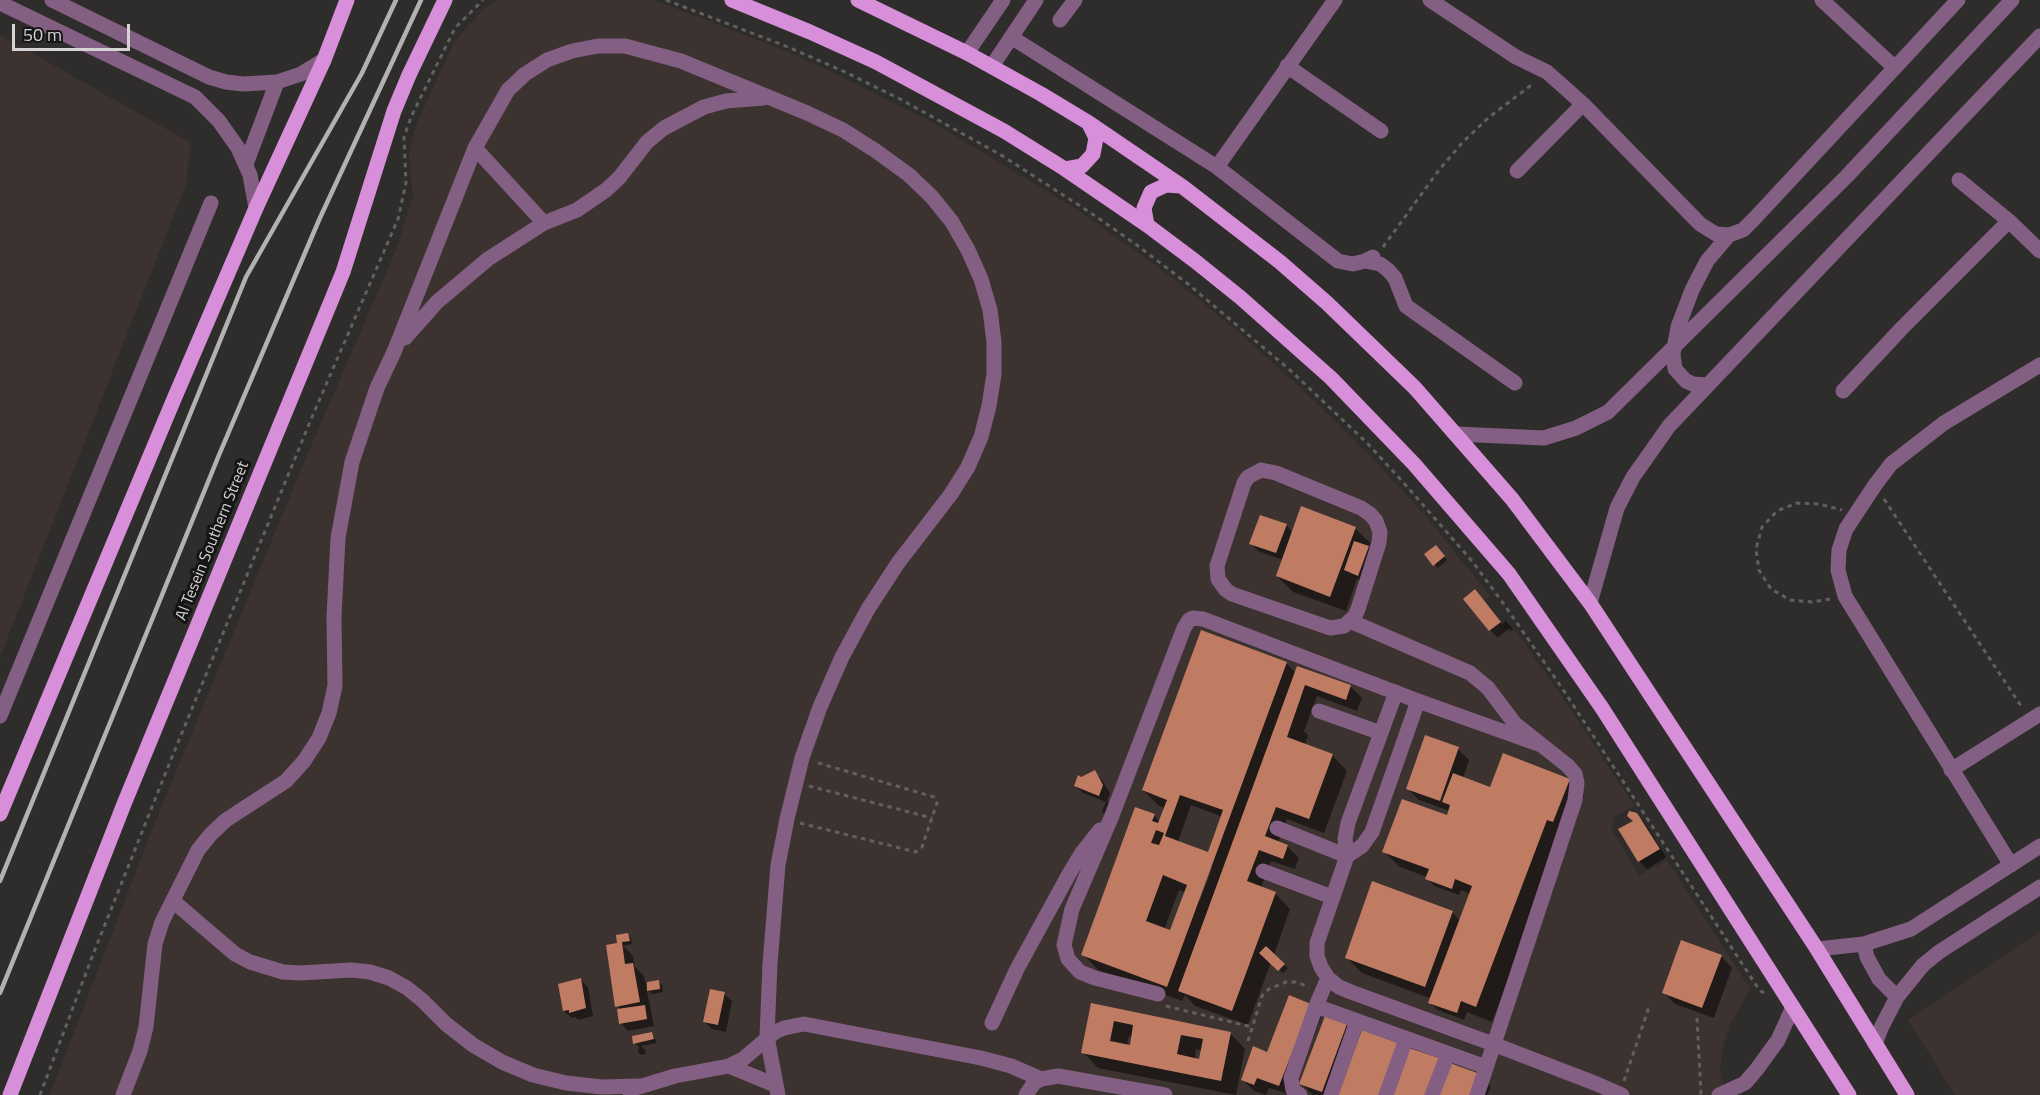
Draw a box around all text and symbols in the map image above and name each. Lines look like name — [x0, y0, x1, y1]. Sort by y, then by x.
scale bar — [15, 12, 134, 50]
text: 50 m — [23, 21, 62, 48]
street label: Al Tesein Southern Street — [172, 459, 254, 623]

